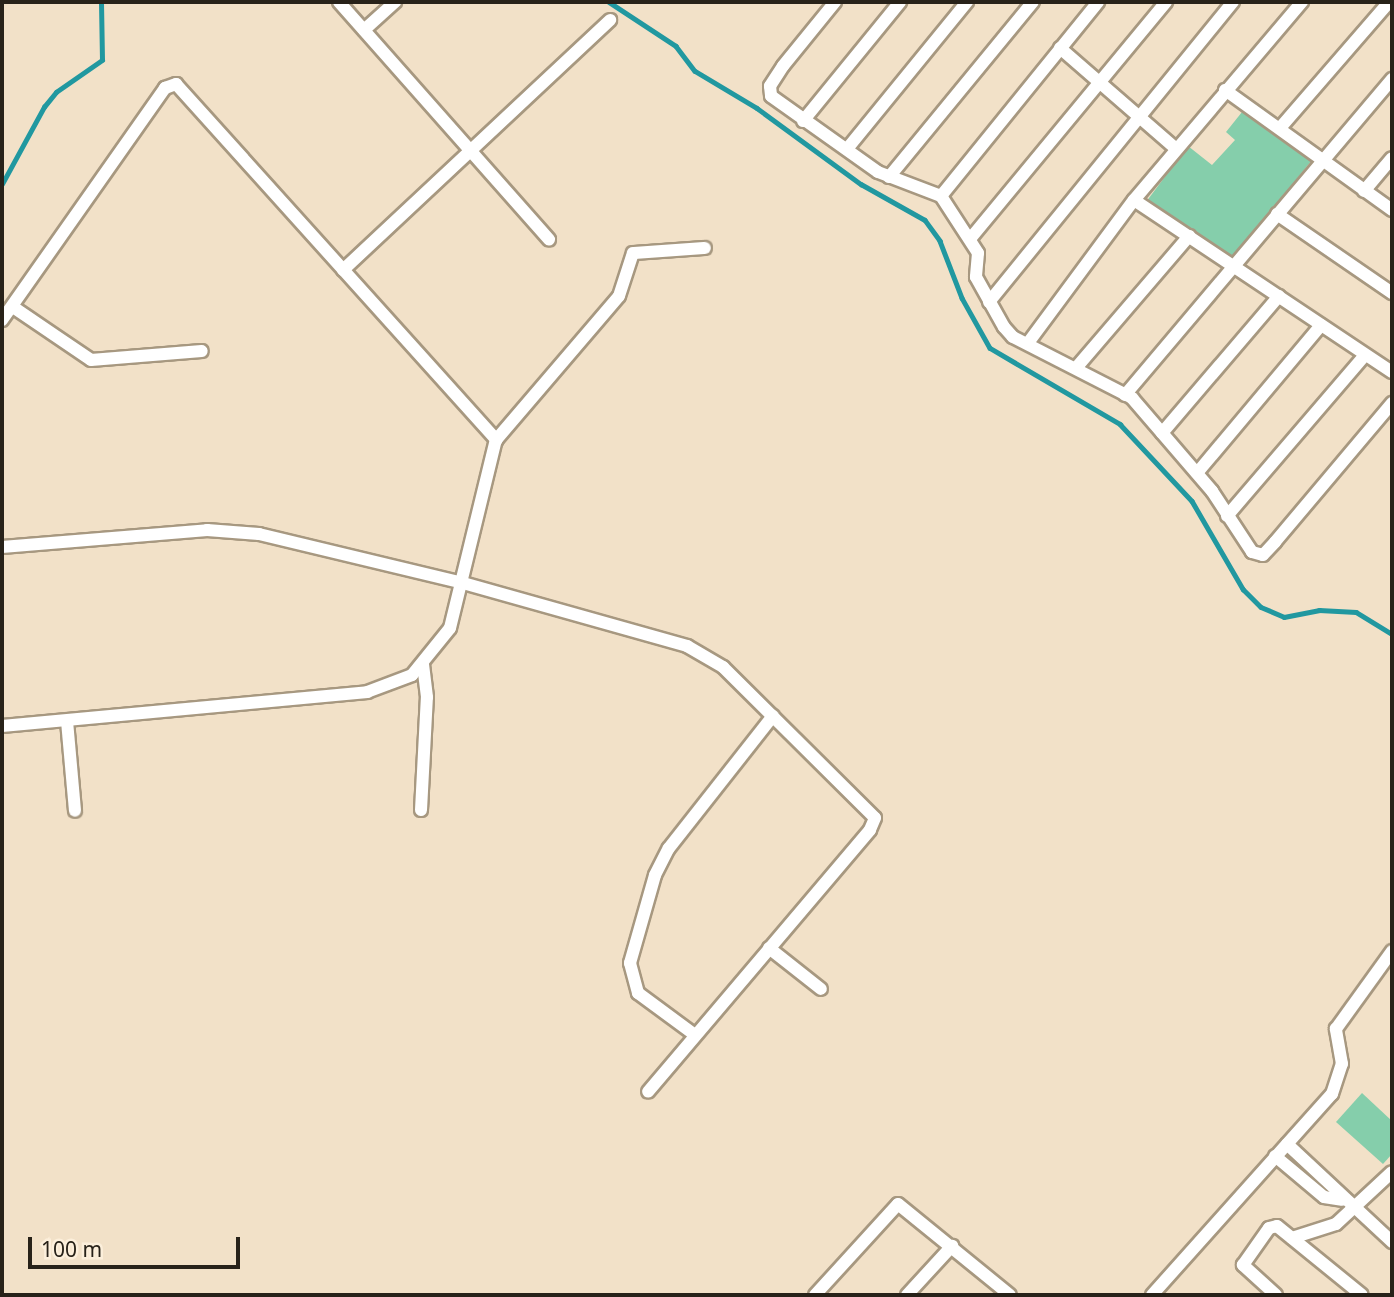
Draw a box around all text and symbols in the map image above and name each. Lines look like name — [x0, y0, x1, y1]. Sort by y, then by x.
scale bar — [32, 1224, 243, 1268]
text: 100 m — [41, 1235, 102, 1263]

